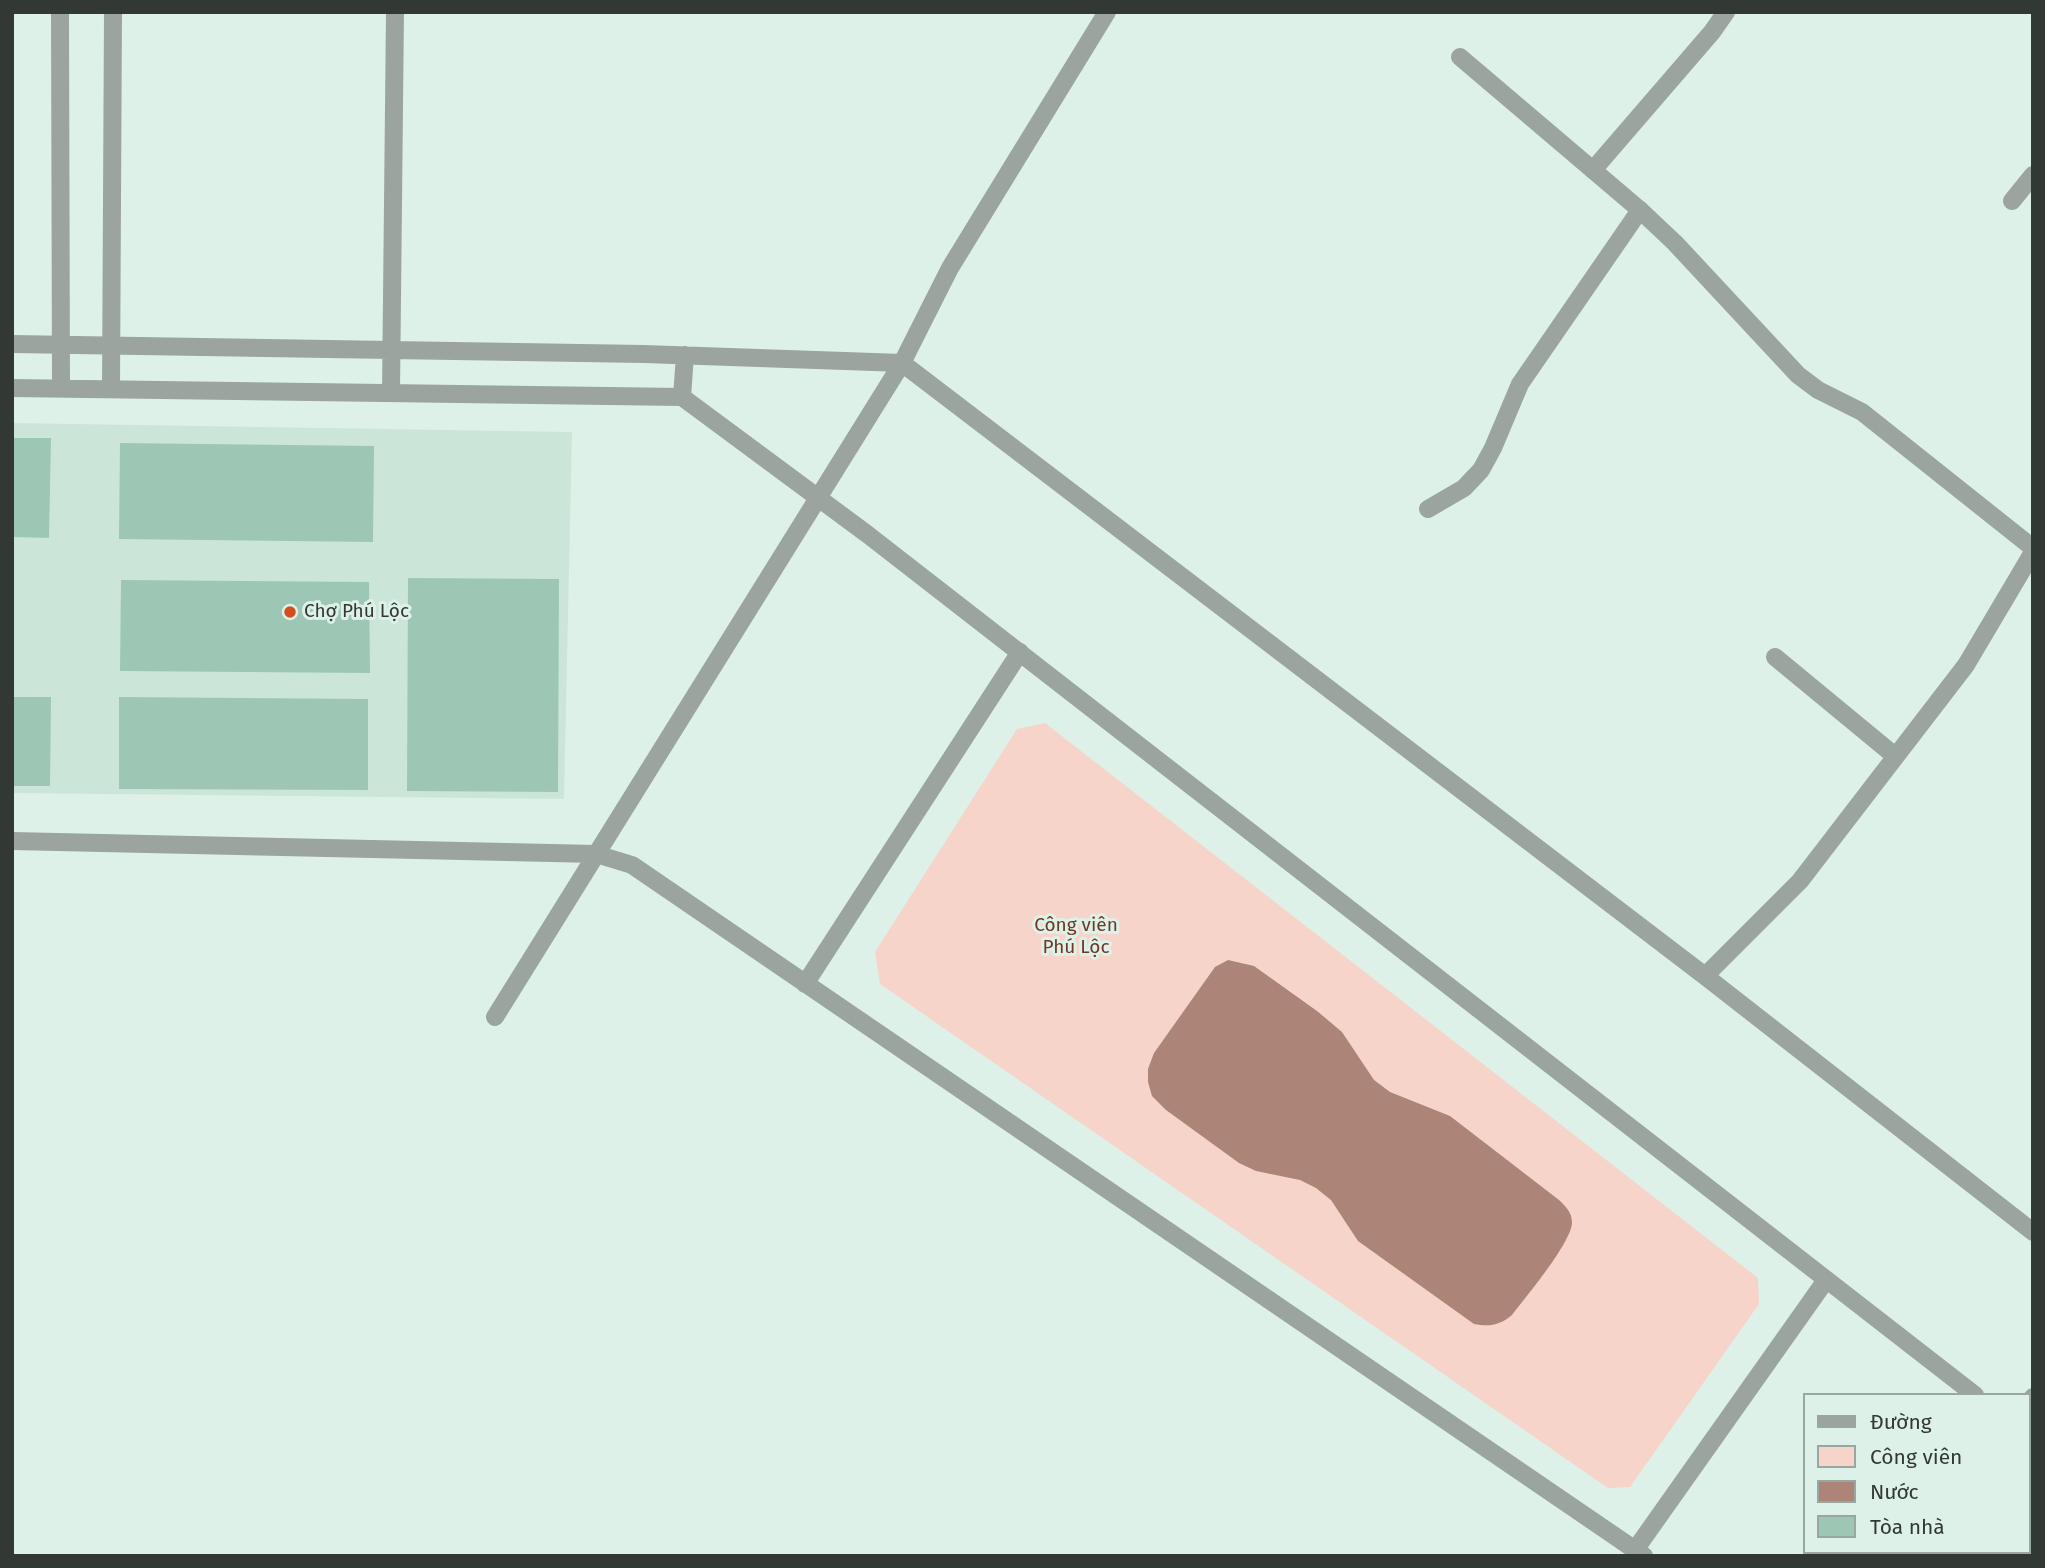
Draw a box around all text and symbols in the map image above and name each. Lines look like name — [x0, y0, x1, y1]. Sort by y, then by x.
place label: Chợ Phú Lộc — [304, 601, 409, 623]
marker: Chợ Phú Lộc — [282, 604, 298, 620]
park label: Công viên Phú Lộc — [1034, 915, 1118, 959]
legend — [1804, 1393, 2031, 1554]
text: Đường — [1870, 1409, 1932, 1435]
text: Công viên — [1870, 1444, 1962, 1470]
text: Nước — [1870, 1479, 1919, 1505]
text: Tòa nhà — [1870, 1514, 1945, 1540]

